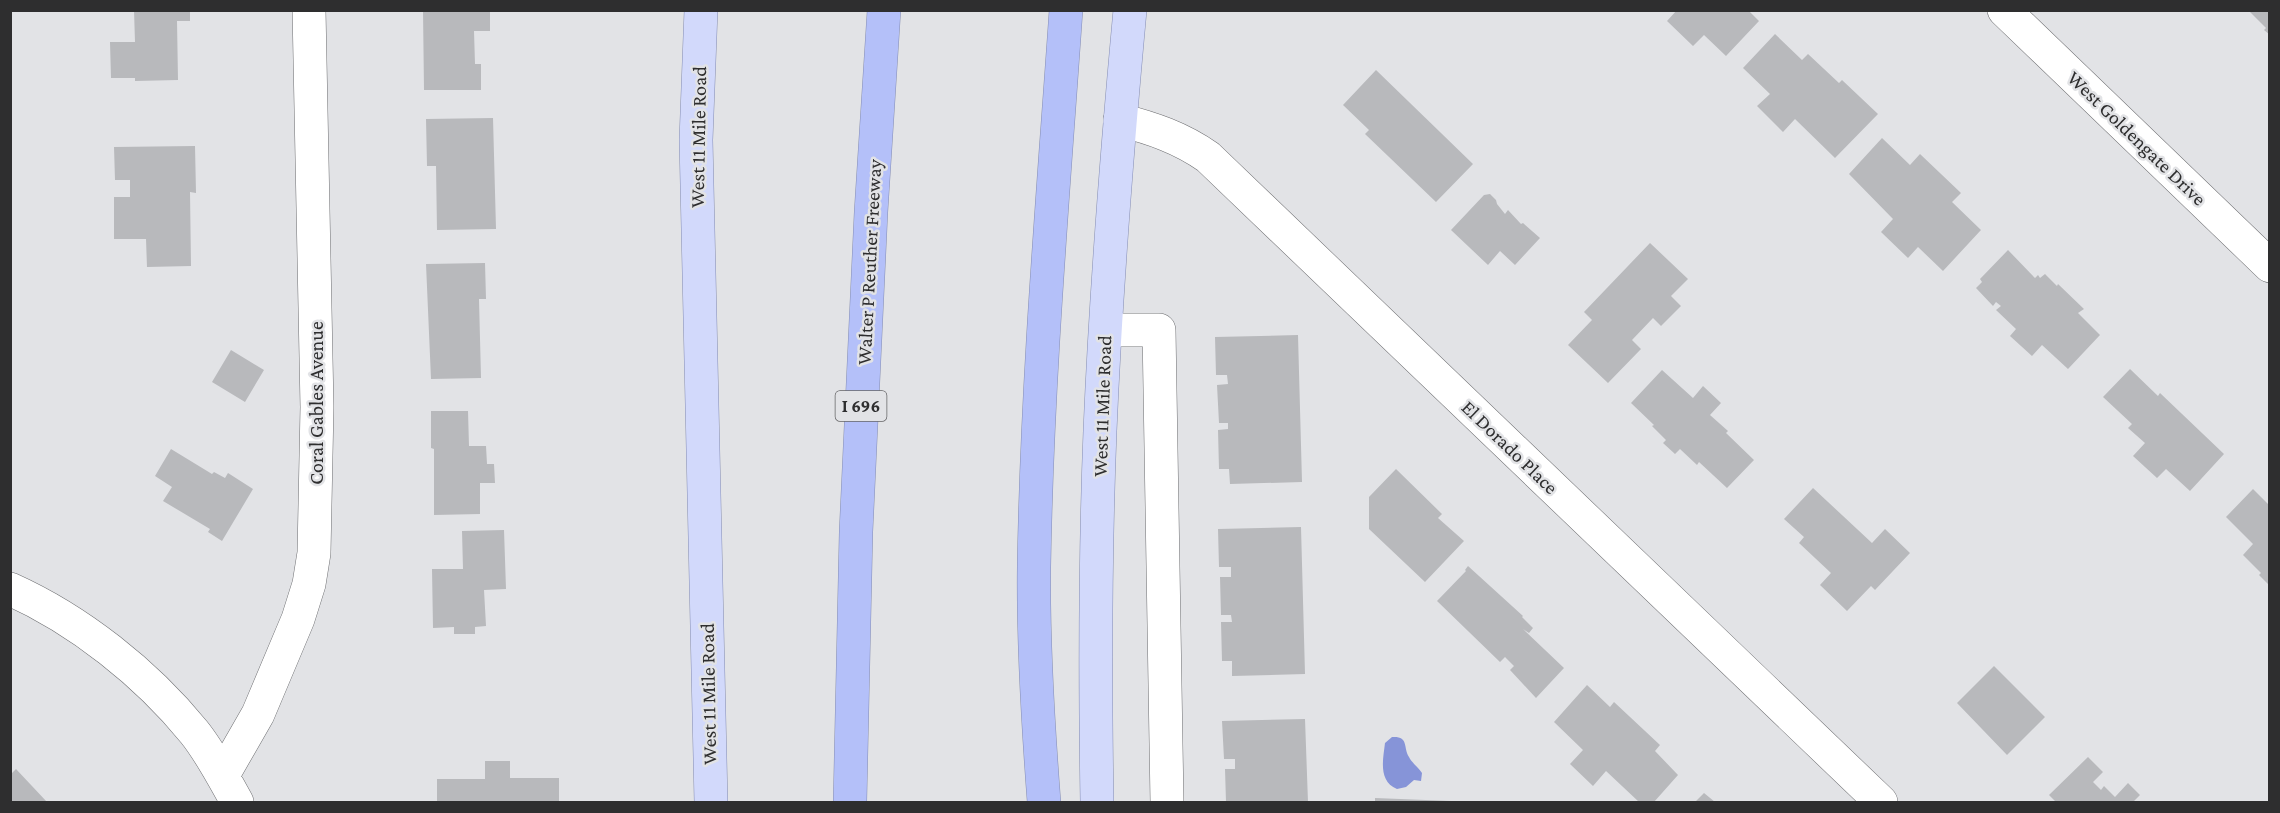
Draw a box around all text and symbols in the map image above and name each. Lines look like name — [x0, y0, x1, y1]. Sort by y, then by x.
street label: West 11 Mile Road — [686, 65, 710, 208]
street label: West Goldengate Drive — [2063, 66, 2211, 211]
street label: Walter P Reuther Freeway — [853, 158, 886, 366]
street label: Coral Gables Avenue — [305, 321, 327, 485]
street label: West 11 Mile Road — [1089, 334, 1115, 477]
road number: I 696 — [836, 391, 886, 421]
street label: El Dorado Place — [1457, 396, 1563, 498]
street label: West 11 Mile Road — [696, 622, 720, 765]

